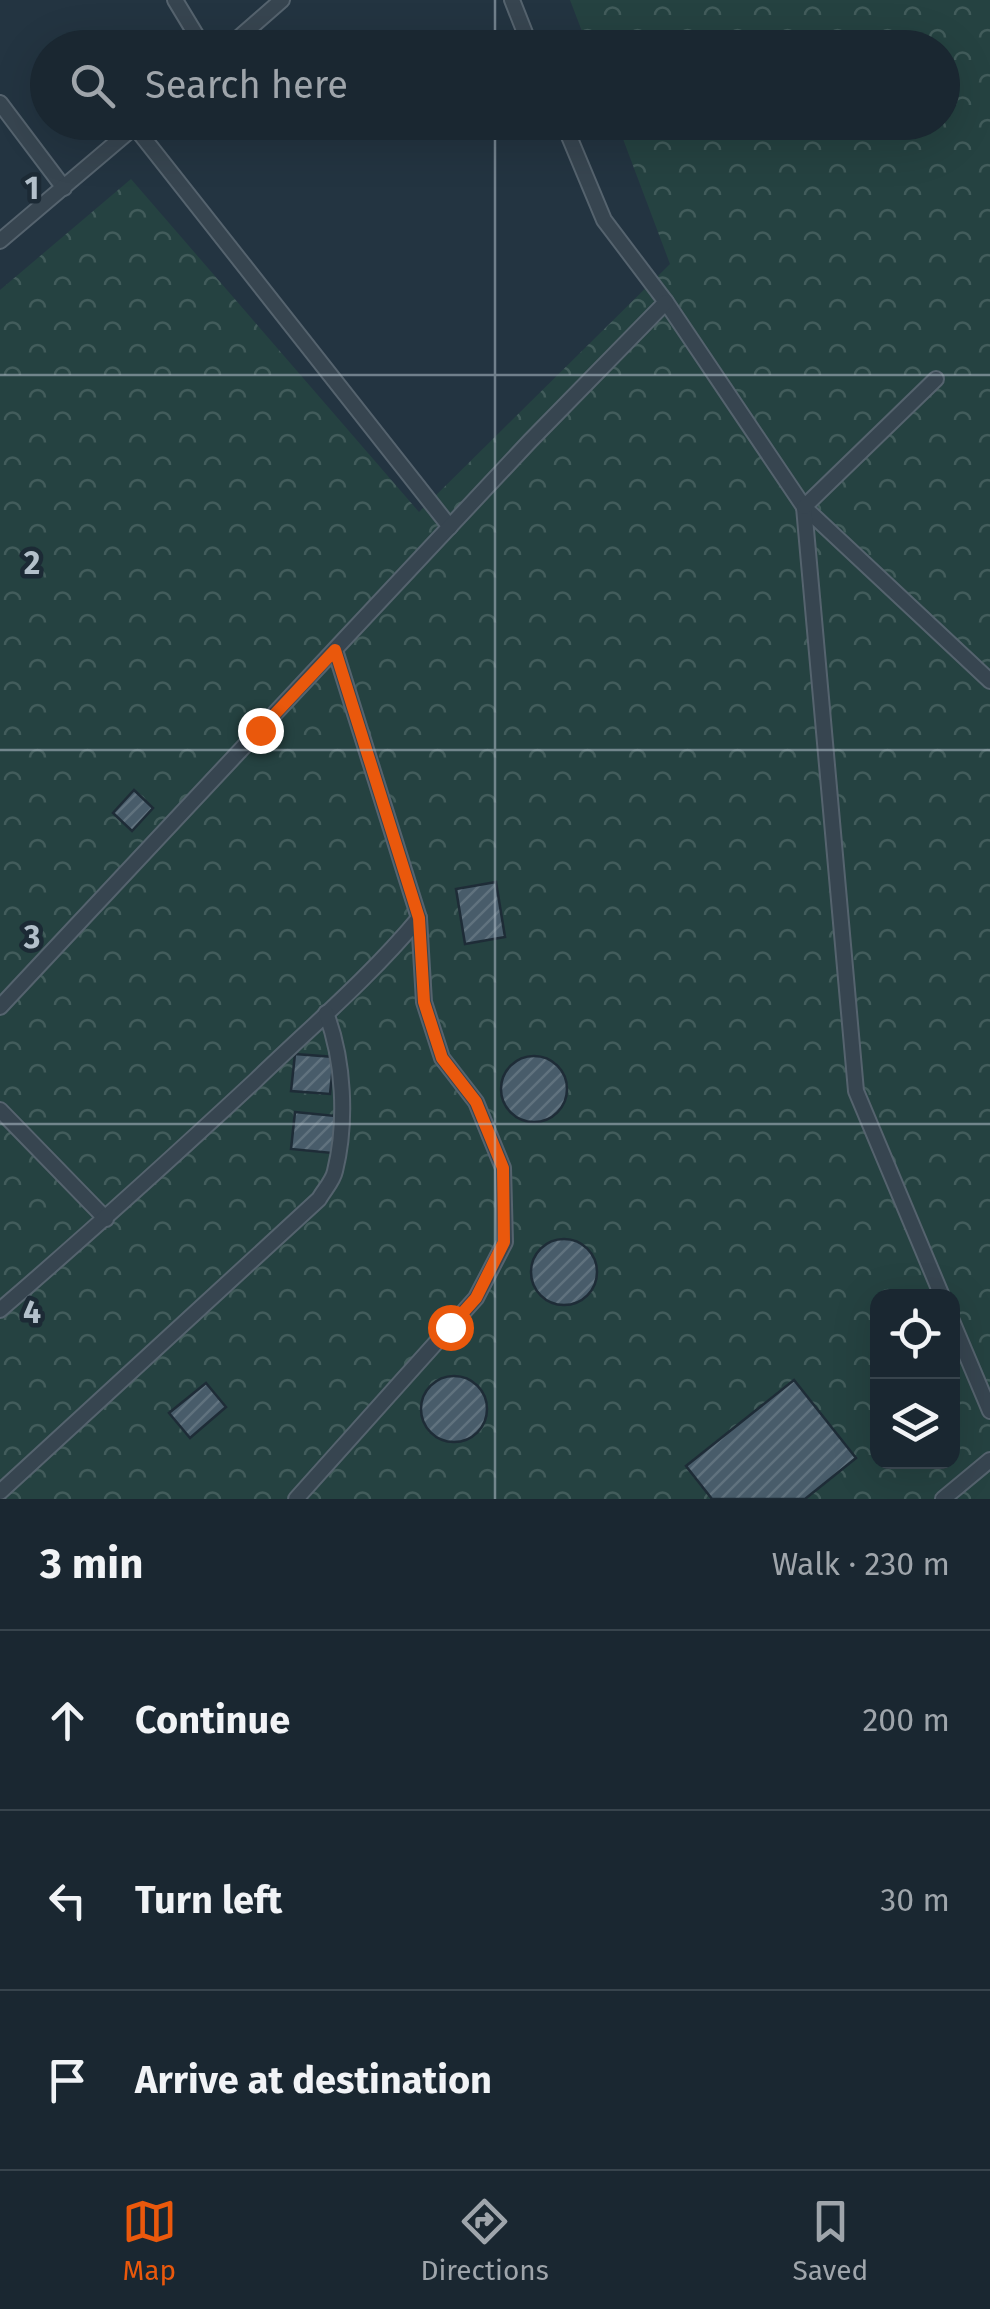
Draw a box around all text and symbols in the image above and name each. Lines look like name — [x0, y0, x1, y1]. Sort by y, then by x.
search box — [30, 30, 960, 140]
icon: search — [65, 58, 120, 113]
text: Search here — [145, 62, 348, 108]
text: 1 — [25, 169, 39, 207]
text: 2 — [24, 544, 40, 582]
route end — [238, 708, 284, 754]
text: 3 — [23, 918, 40, 956]
map controls — [870, 1289, 960, 1469]
button: locate — [870, 1289, 960, 1379]
text: 4 — [23, 1293, 41, 1331]
route start — [428, 1305, 474, 1351]
button: layers — [870, 1379, 960, 1469]
text: 3 min — [40, 1539, 143, 1589]
text: Walk · 230 m — [772, 1545, 950, 1583]
icon: ahead — [40, 1693, 95, 1748]
text: Continue — [135, 1697, 290, 1743]
text: 200 m — [863, 1701, 950, 1739]
icon: left — [40, 1873, 95, 1928]
text: Turn left — [135, 1877, 282, 1923]
text: 30 m — [880, 1881, 950, 1919]
icon: arrive — [40, 2053, 95, 2108]
text: Arrive at destination — [135, 2057, 492, 2103]
tab: Map — [122, 2194, 177, 2287]
tab: Directions — [420, 2194, 549, 2287]
tab: Saved — [792, 2194, 868, 2287]

